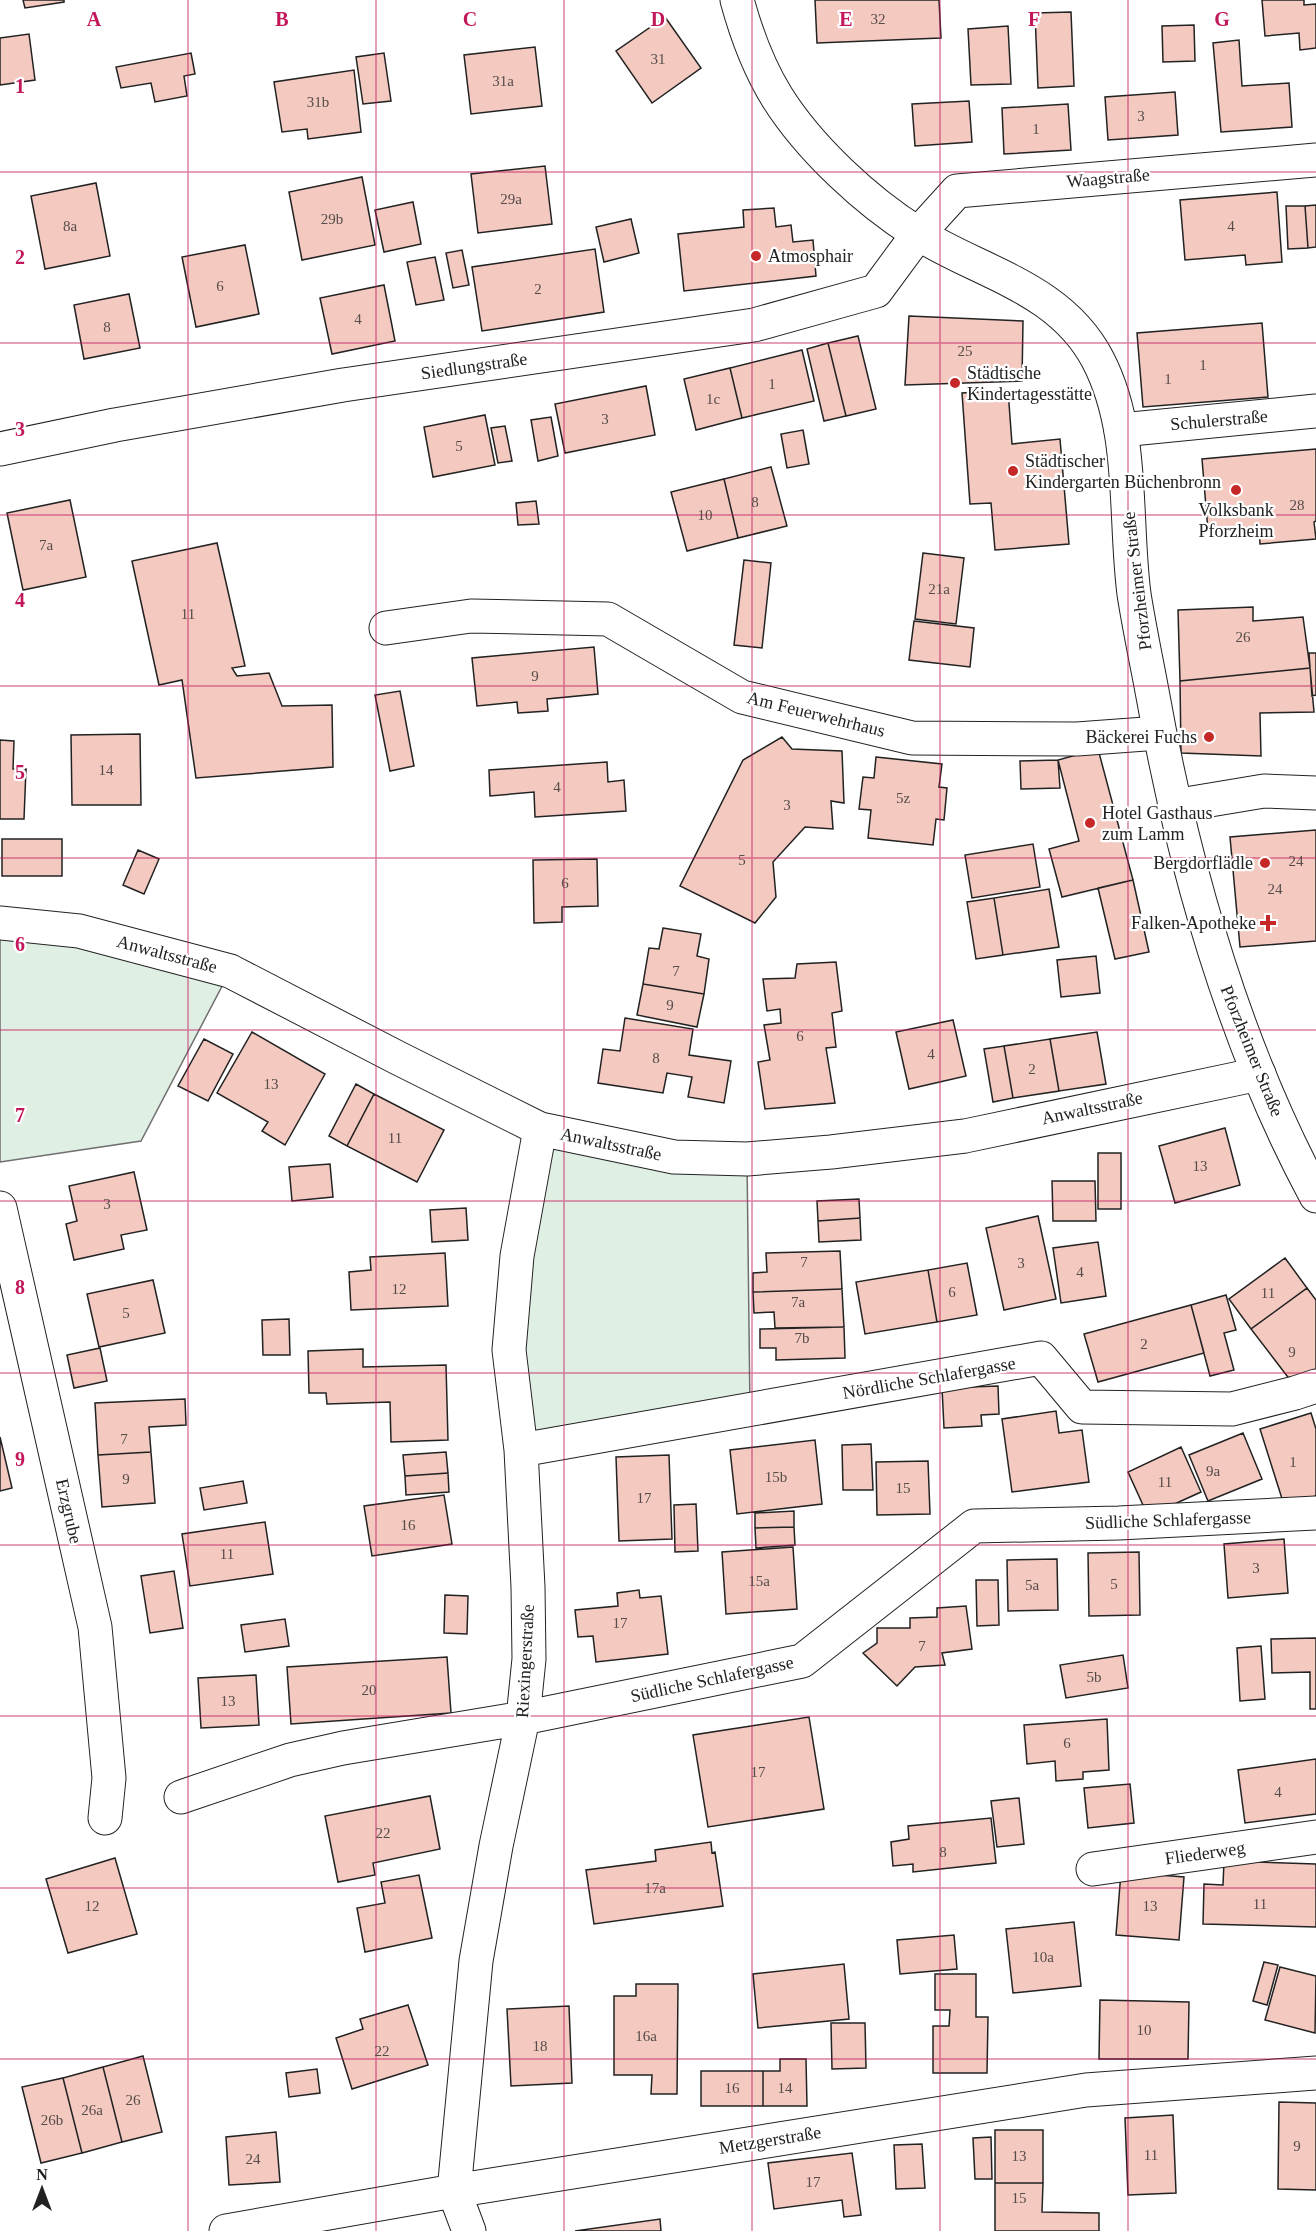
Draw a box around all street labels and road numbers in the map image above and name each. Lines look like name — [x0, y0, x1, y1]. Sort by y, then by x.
street label: Waagstraße — [1066, 164, 1150, 192]
street label: Siedlungstraße — [420, 349, 528, 383]
street label: Schulerstraße — [1169, 406, 1269, 434]
street label: Pforzheimer Straße — [1119, 511, 1155, 651]
street label: Am Feuerwehrhaus — [745, 687, 887, 741]
street label: Anwaltsstraße — [115, 931, 219, 977]
street label: Pforzheimer Straße — [1217, 983, 1287, 1119]
street label: Anwaltsstraße — [1040, 1088, 1144, 1128]
street label: Anwaltsstraße — [559, 1124, 663, 1164]
street label: Nördliche Schlafergasse — [841, 1353, 1017, 1403]
street label: Erzgrube — [52, 1477, 86, 1545]
street label: Südliche Schlafergasse — [1085, 1507, 1251, 1533]
street label: Riexingerstraße — [512, 1604, 538, 1718]
street label: Südliche Schlafergasse — [629, 1652, 795, 1706]
street label: Fliederweg — [1164, 1837, 1246, 1869]
street label: Metzgerstraße — [718, 2122, 822, 2158]

